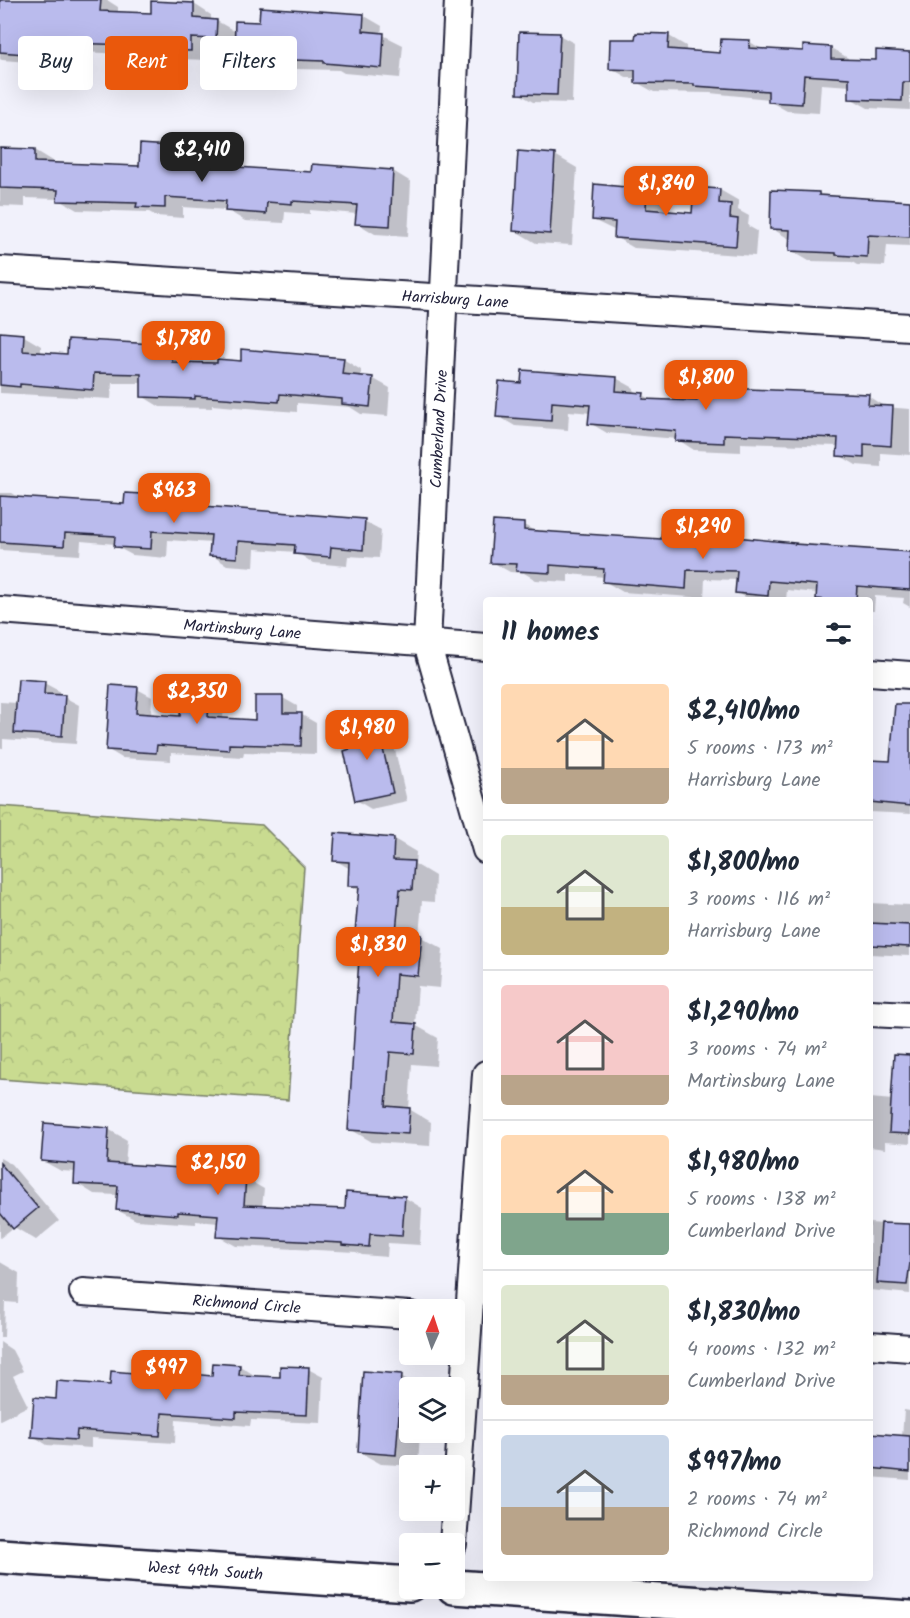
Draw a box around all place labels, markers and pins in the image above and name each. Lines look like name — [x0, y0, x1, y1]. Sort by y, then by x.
pin: $2,410 — [153, 132, 251, 183]
pin: $1,840 — [617, 166, 715, 217]
pin: $1,780 — [134, 321, 232, 372]
pin: $1,800 — [657, 360, 755, 411]
pin: $963 — [138, 473, 210, 524]
pin: $1,290 — [654, 509, 752, 560]
pin: $2,350 — [148, 674, 246, 725]
pin: $1,980 — [318, 710, 416, 761]
pin: $1,830 — [329, 927, 427, 978]
pin: $2,150 — [169, 1145, 267, 1196]
pin: $997 — [130, 1350, 202, 1401]

